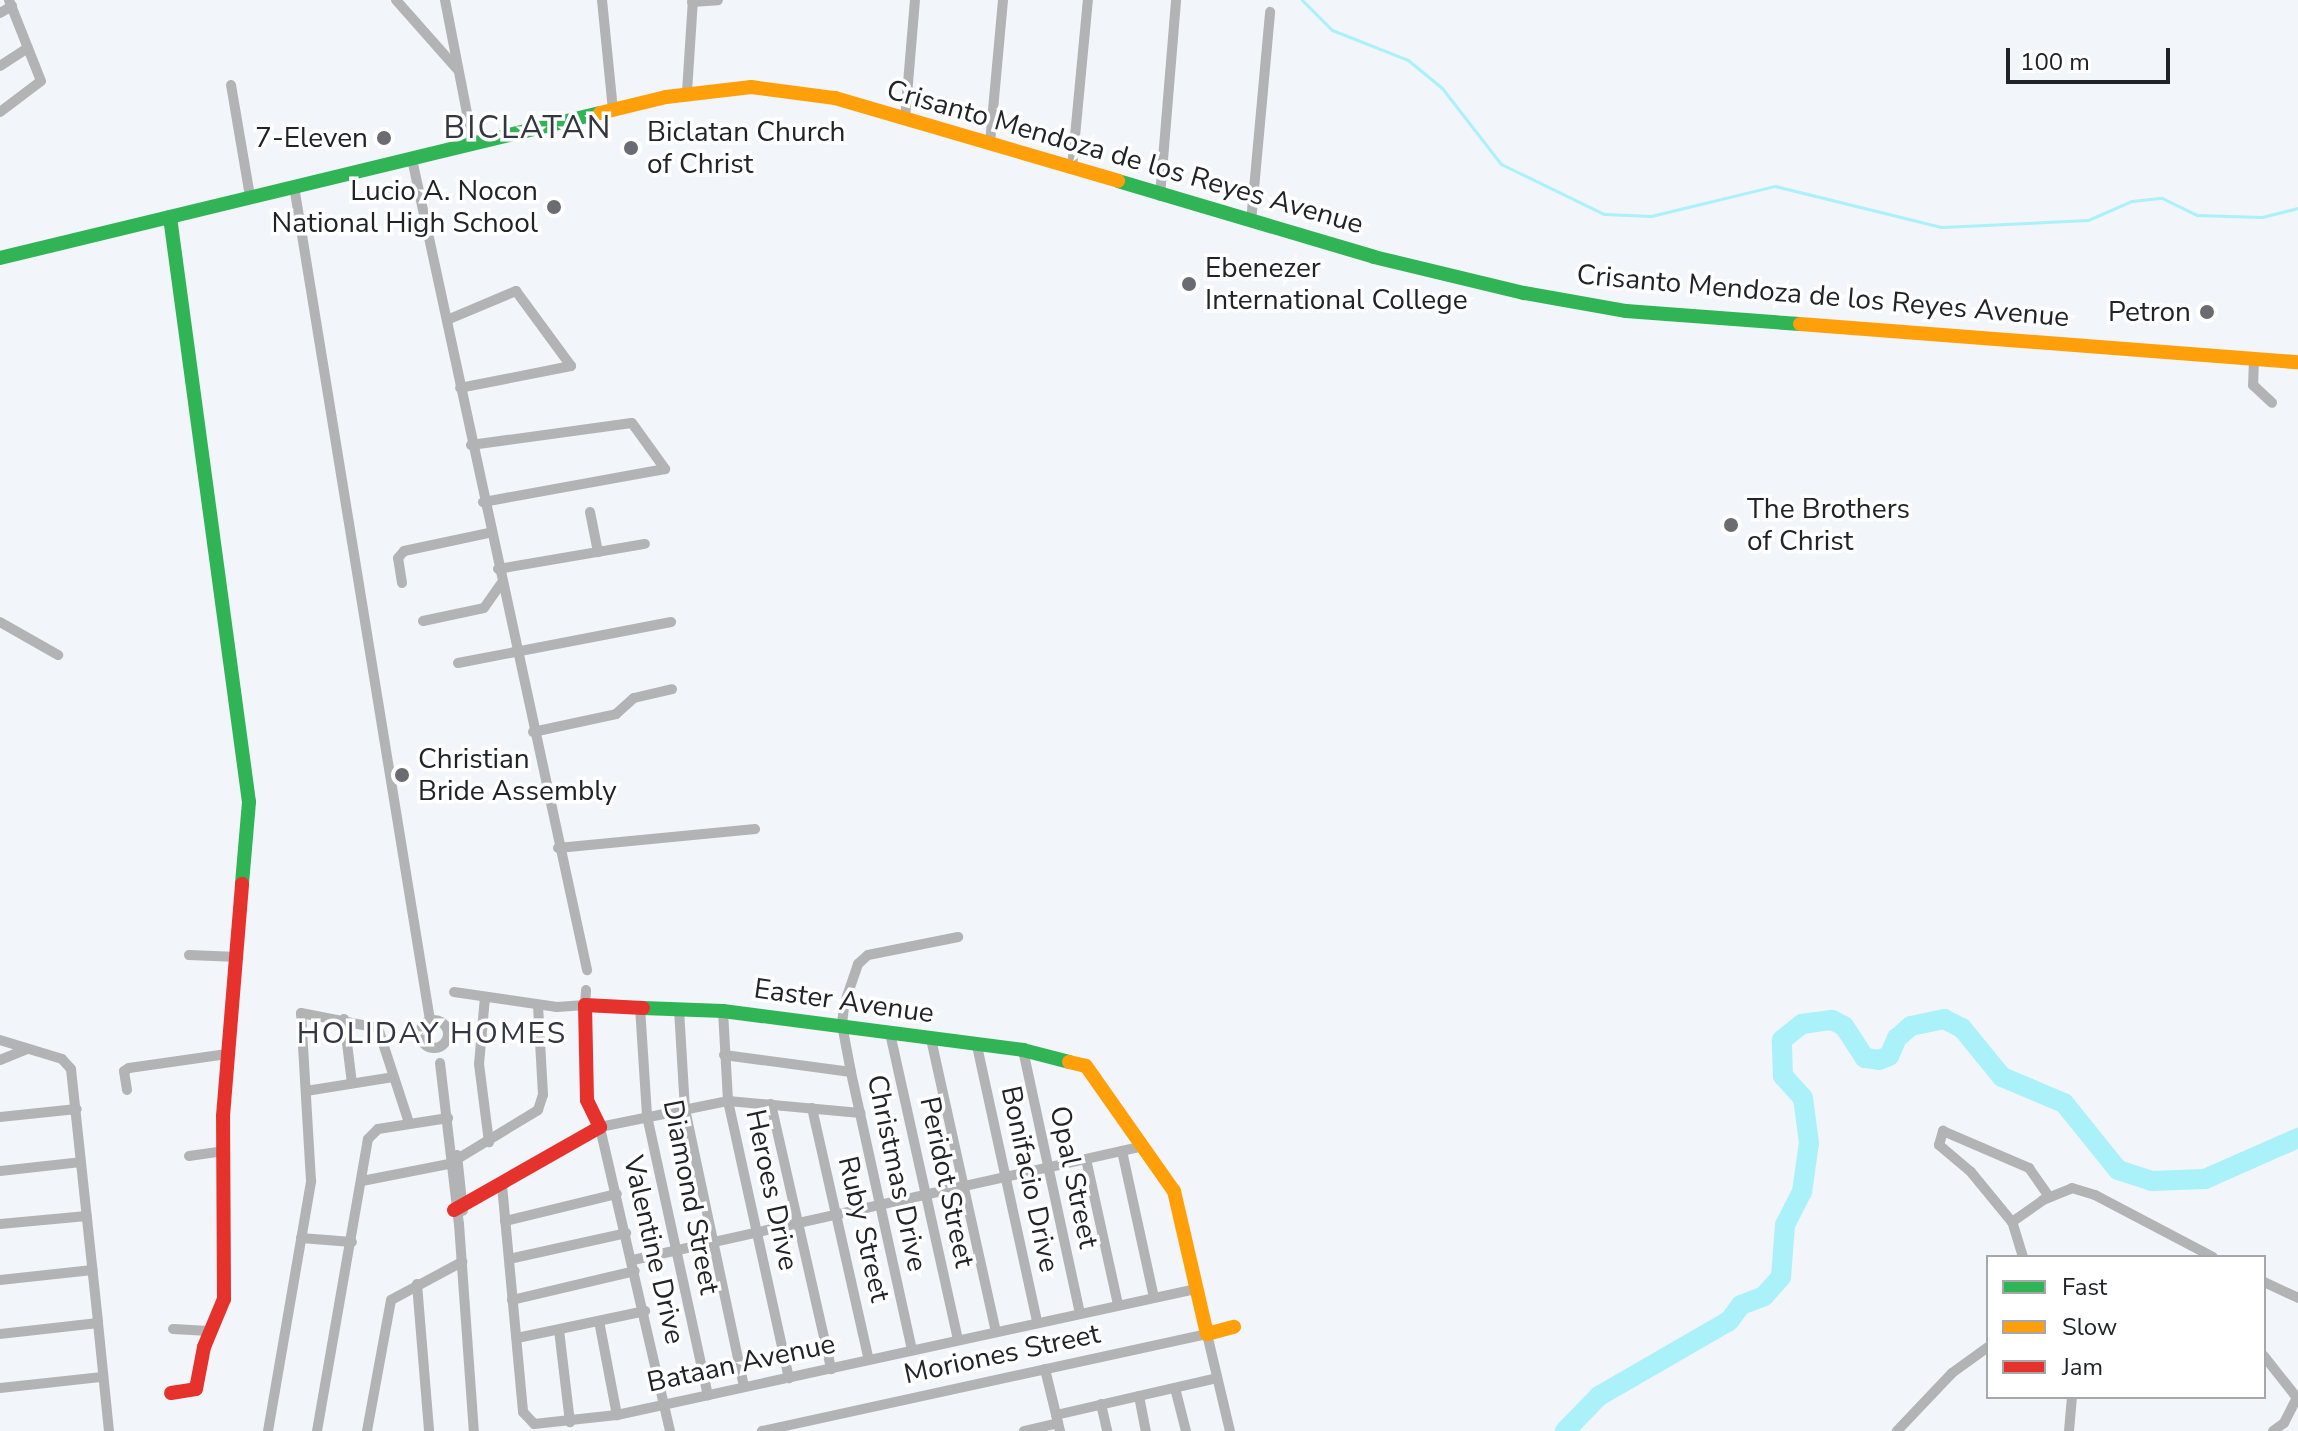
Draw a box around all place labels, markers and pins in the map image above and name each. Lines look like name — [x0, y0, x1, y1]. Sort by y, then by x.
place label: Biclatan Church of Christ — [647, 115, 845, 181]
place label: 7-Eleven — [255, 121, 368, 155]
marker: 7-Eleven — [375, 129, 393, 147]
marker: Biclatan Church of Christ — [622, 139, 640, 157]
place label: Lucio A. Nocon National High School — [272, 174, 538, 240]
marker: Lucio A. Nocon National High School — [545, 198, 563, 216]
place label: Ebenezer International College — [1205, 251, 1468, 317]
marker: Ebenezer International College — [1180, 275, 1198, 293]
place label: Petron — [2108, 295, 2191, 329]
marker: Petron — [2198, 303, 2216, 321]
place label: The Brothers of Christ — [1747, 492, 1910, 558]
marker: The Brothers of Christ — [1722, 516, 1740, 534]
place label: Christian Bride Assembly — [418, 742, 617, 808]
marker: Christian Bride Assembly — [393, 766, 411, 784]

